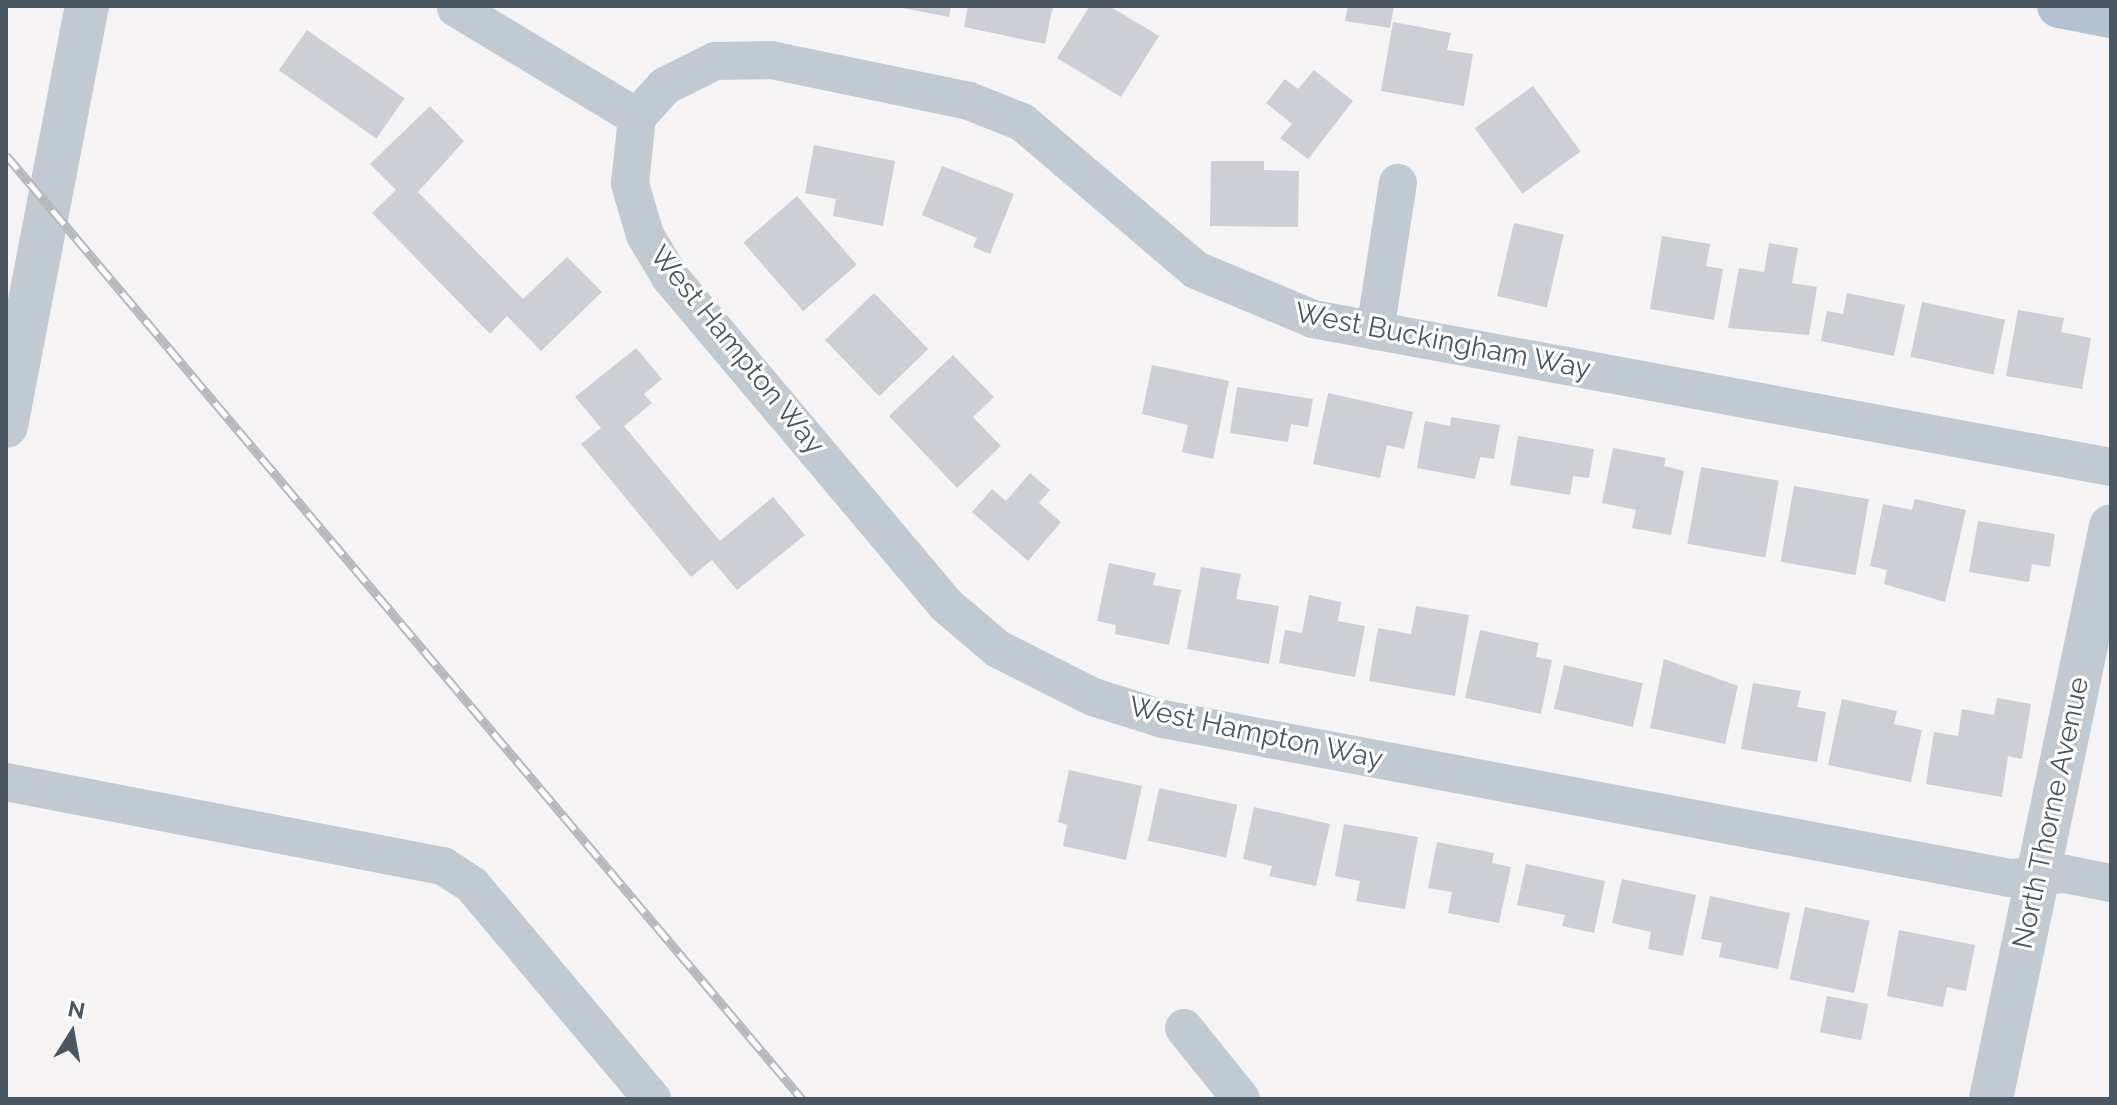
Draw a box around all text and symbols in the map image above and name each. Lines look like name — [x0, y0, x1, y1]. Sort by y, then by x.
street label: West Hampton Way — [642, 239, 832, 461]
street label: West Buckingham Way — [1292, 296, 1594, 386]
street label: North Thorne Avenue — [2006, 673, 2096, 953]
street label: West Hampton Way — [1126, 690, 1386, 776]
north arrow — [32, 993, 112, 1073]
text: N — [66, 995, 87, 1024]

